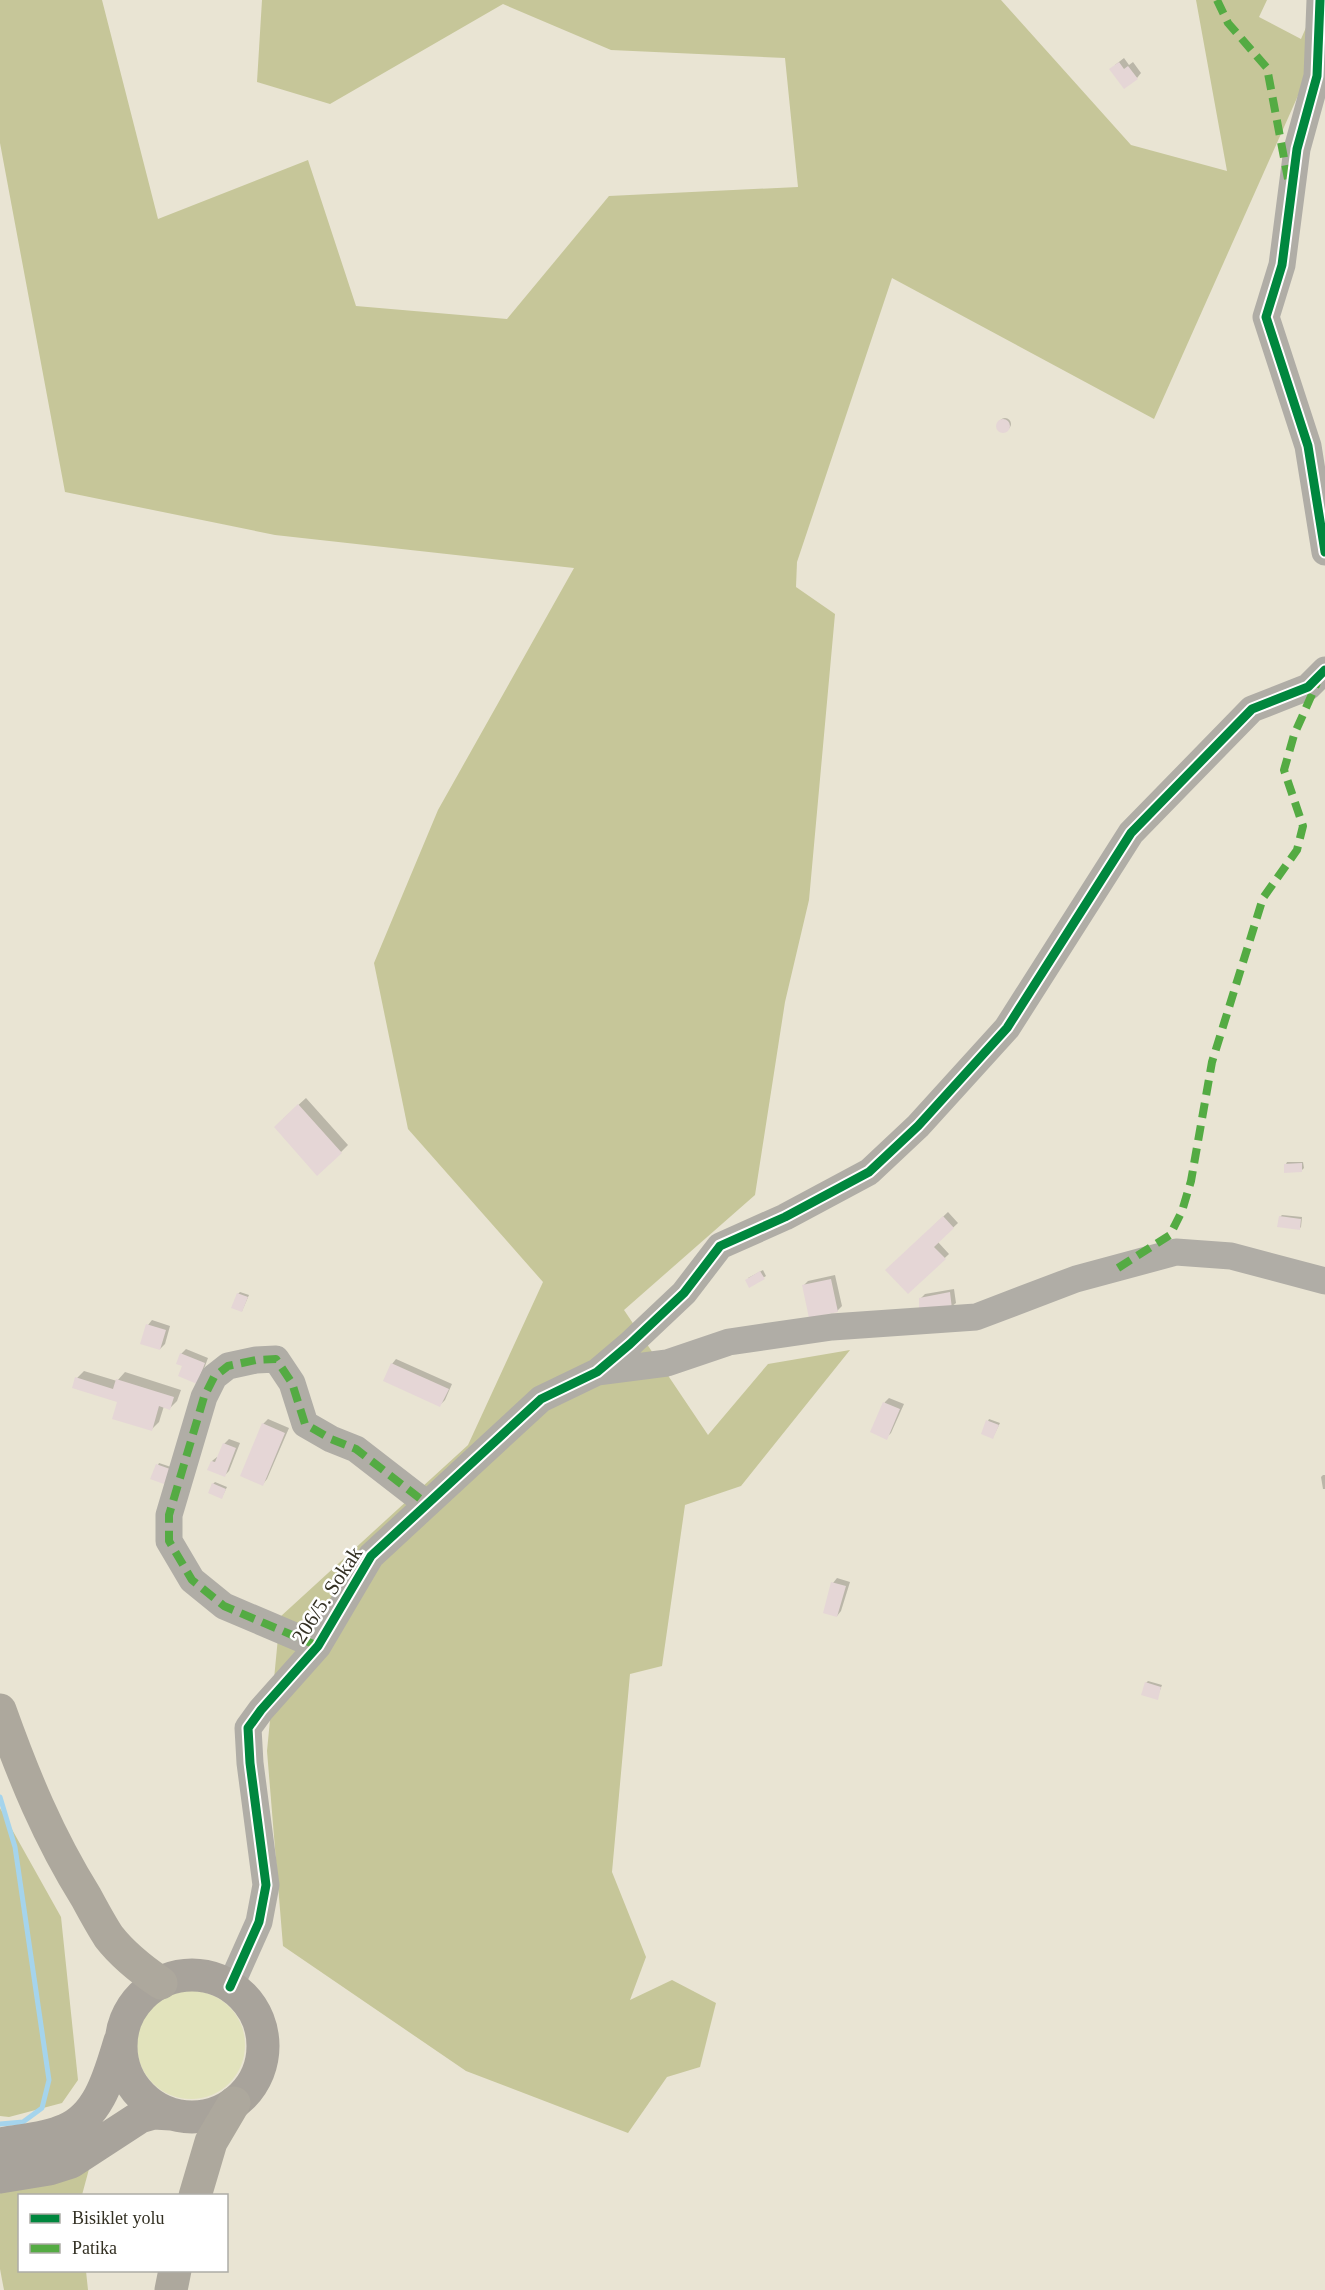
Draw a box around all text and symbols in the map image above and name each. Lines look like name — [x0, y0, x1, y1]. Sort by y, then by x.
street label: 206/5. Sokak — [287, 1542, 368, 1648]
legend — [18, 2194, 228, 2272]
text: Bisiklet yolu — [72, 2208, 165, 2228]
text: Patika — [72, 2238, 117, 2258]

